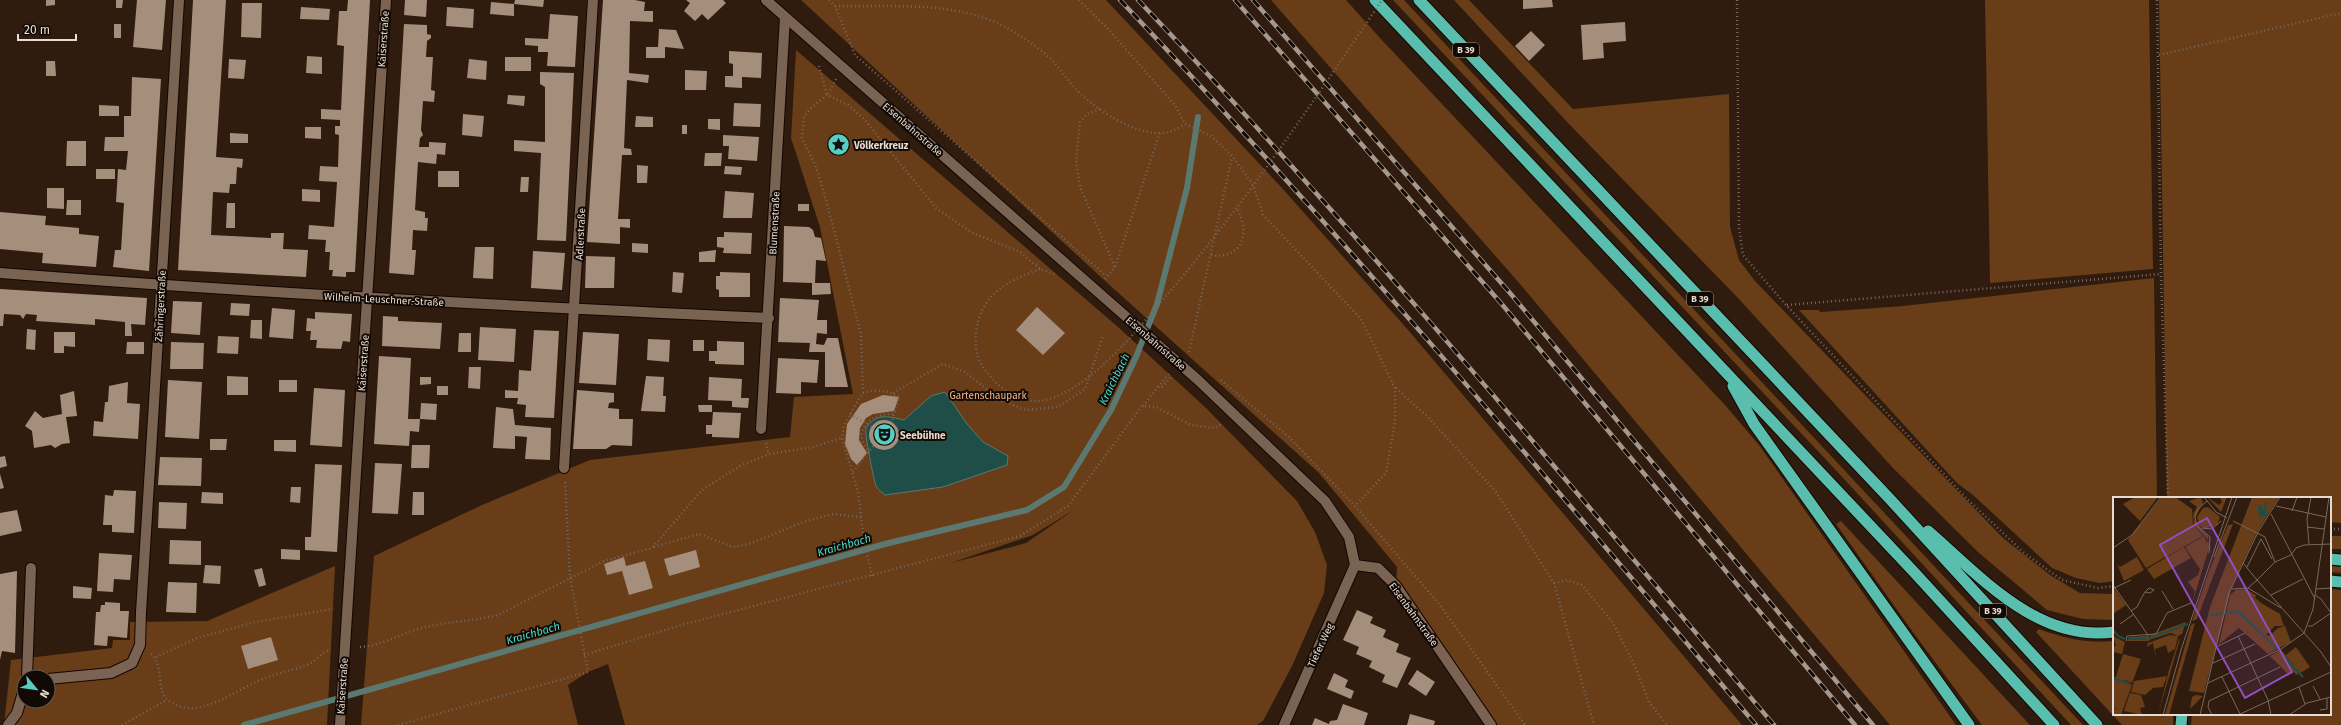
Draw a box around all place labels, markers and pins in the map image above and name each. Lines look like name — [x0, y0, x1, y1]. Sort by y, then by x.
place icon: Völkerkreuz — [826, 132, 852, 158]
place label: Völkerkreuz — [853, 140, 909, 152]
theatre icon: Seebühne — [871, 422, 897, 448]
place label: Seebühne — [900, 430, 946, 442]

